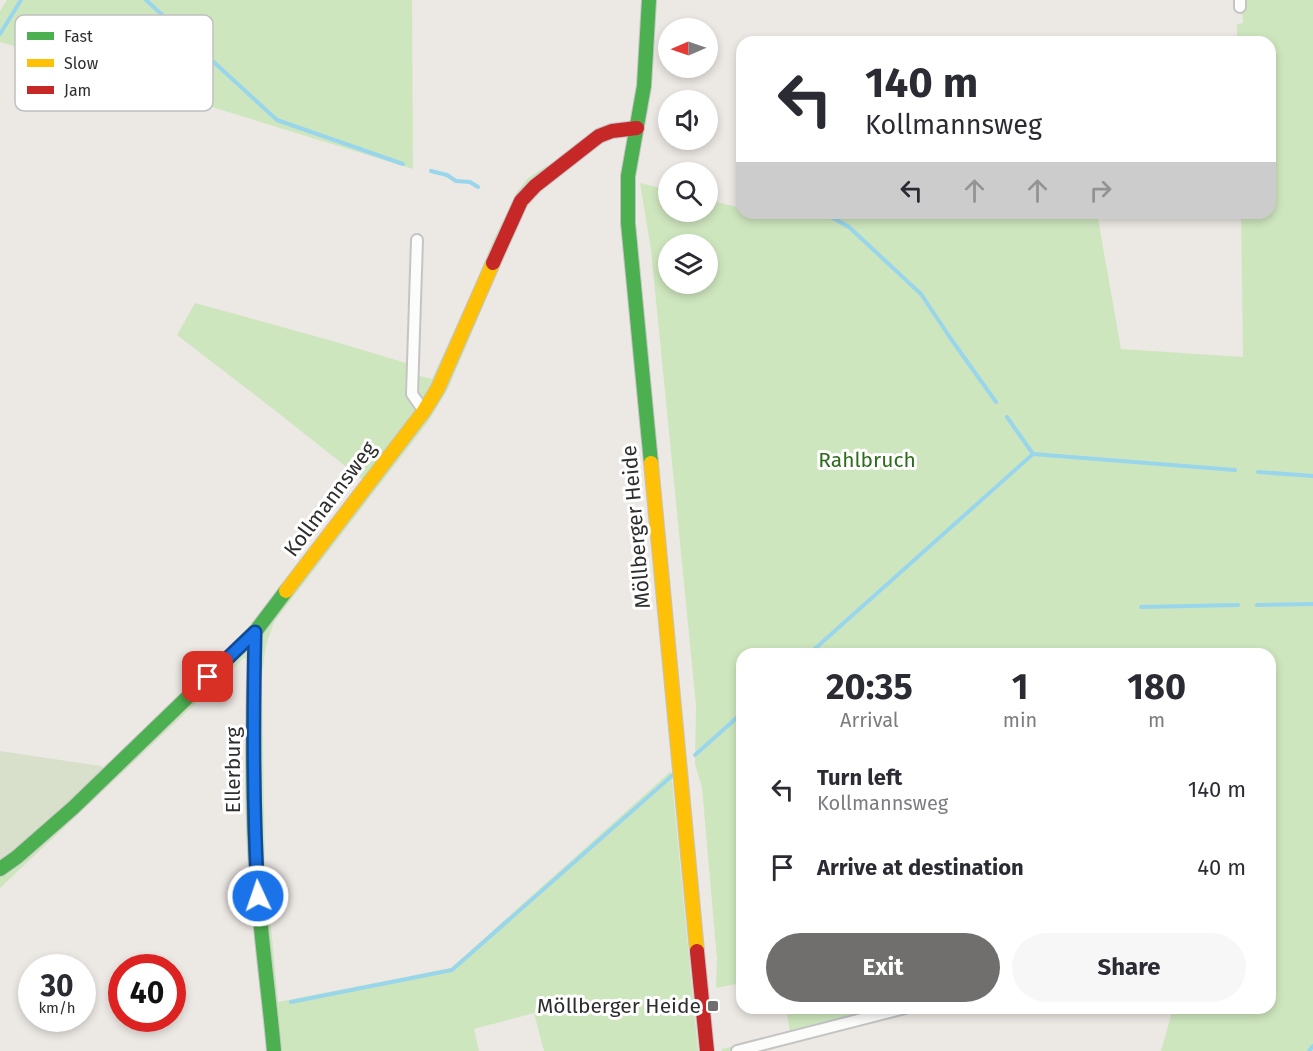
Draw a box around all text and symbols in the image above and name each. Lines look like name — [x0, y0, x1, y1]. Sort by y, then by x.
legend — [15, 15, 213, 111]
north arrow — [658, 18, 718, 78]
map controls — [658, 18, 718, 294]
text: Fast — [64, 27, 93, 46]
text: Slow — [64, 54, 99, 73]
text: 140 m — [865, 58, 978, 108]
icon: left — [766, 60, 844, 138]
text: Jam — [64, 81, 91, 100]
button: sound — [658, 90, 718, 150]
text: Kollmannsweg — [865, 109, 1042, 141]
button: search — [658, 162, 718, 222]
icon: left — [895, 174, 928, 207]
icon: ahead — [958, 174, 991, 207]
icon: ahead — [1021, 174, 1054, 207]
icon: right — [1084, 174, 1117, 207]
button: layers — [658, 234, 718, 294]
street label: Kollmannsweg — [278, 436, 382, 562]
street label: Möllberger Heide — [616, 444, 656, 610]
park label: Rahlbruch — [818, 447, 916, 473]
pin — [182, 651, 233, 702]
icon: arrive — [191, 660, 224, 693]
text: 20:35 — [826, 665, 913, 709]
text: 1 — [1012, 665, 1028, 709]
text: 180 — [1127, 665, 1186, 709]
text: Arrival — [840, 708, 899, 732]
text: min — [1003, 708, 1037, 732]
text: m — [1148, 708, 1165, 732]
street label: Ellerburg — [220, 727, 246, 813]
text: Turn left — [817, 764, 902, 791]
icon: left — [766, 773, 799, 806]
text: 140 m — [1188, 776, 1246, 803]
text: Kollmannsweg — [817, 791, 948, 815]
icon: arrive — [766, 851, 799, 884]
text: Arrive at destination — [817, 854, 1024, 881]
text: 40 m — [1197, 854, 1246, 881]
position arrow — [226, 864, 290, 928]
button: Exit — [766, 933, 1000, 1002]
button: Share — [1012, 933, 1246, 1002]
speed limit sign: 40 — [108, 954, 186, 1032]
text: 30 — [40, 968, 74, 1004]
place label: Möllberger Heide — [537, 993, 701, 1019]
text: km/h — [38, 999, 76, 1017]
marker: Möllberger Heide — [706, 999, 720, 1013]

